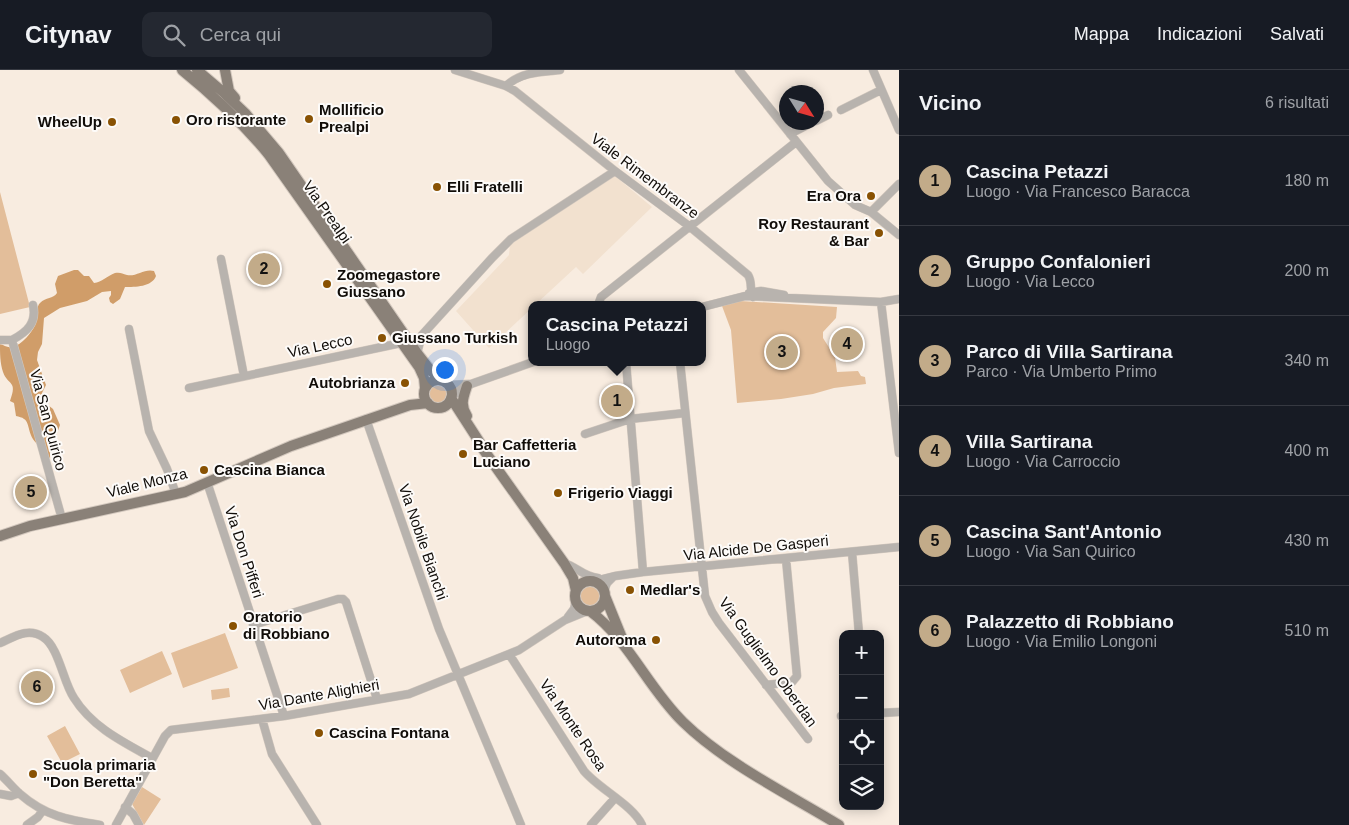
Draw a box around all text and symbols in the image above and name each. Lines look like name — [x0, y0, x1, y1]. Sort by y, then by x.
search box — [142, 12, 492, 57]
text: Citynav — [25, 21, 112, 48]
icon: search — [160, 21, 188, 49]
text: Cerca qui — [200, 24, 281, 45]
text: Mappa — [1074, 24, 1129, 44]
text: Indicazioni — [1157, 24, 1242, 44]
text: Salvati — [1270, 24, 1324, 44]
north arrow — [779, 85, 824, 130]
text: Vicino — [919, 91, 982, 114]
text: 6 risultati — [1265, 94, 1329, 111]
place label: Mollificio Prealpi — [319, 101, 384, 135]
place label: Oro ristorante — [186, 111, 286, 128]
place label: WheelUp — [38, 113, 102, 130]
marker: Mollificio Prealpi — [303, 113, 315, 125]
marker: Oro ristorante — [170, 114, 182, 126]
marker: WheelUp — [106, 116, 118, 128]
street label: Viale Rimembranze — [588, 130, 703, 222]
text: Cascina Petazzi — [966, 161, 1109, 182]
text: 1 — [931, 172, 939, 189]
text: 180 m — [1285, 172, 1329, 189]
street label: Via Prealpi — [300, 177, 355, 246]
place label: Elli Fratelli — [447, 178, 523, 195]
marker: Elli Fratelli — [431, 181, 443, 193]
text: Luogo · Via Francesco Baracca — [966, 183, 1190, 200]
place label: Era Ora — [807, 187, 862, 204]
marker: Era Ora — [865, 190, 877, 202]
place label: Roy Restaurant & Bar — [758, 215, 869, 249]
marker: Roy Restaurant & Bar — [873, 227, 885, 239]
pin: 2 — [248, 250, 280, 288]
text: Gruppo Confalonieri — [966, 251, 1151, 272]
text: 2 — [931, 262, 939, 279]
text: 200 m — [1285, 262, 1329, 279]
place label: Zoomegastore Giussano — [337, 266, 440, 300]
text: Luogo · Via Lecco — [966, 273, 1095, 290]
marker: Zoomegastore Giussano — [321, 278, 333, 290]
popup — [528, 301, 706, 366]
text: Cascina Petazzi — [546, 314, 688, 335]
pin: 4 — [831, 325, 863, 363]
place label: Giussano Turkish — [392, 329, 518, 346]
street label: Via Lecco — [286, 330, 354, 361]
marker: Giussano Turkish — [376, 332, 388, 344]
pin: 3 — [766, 333, 798, 371]
text: Luogo — [546, 336, 590, 353]
text: Parco di Villa Sartirana — [966, 341, 1173, 362]
text: 3 — [931, 352, 939, 369]
text: 340 m — [1285, 352, 1329, 369]
your location — [432, 357, 458, 383]
text: Parco · Via Umberto Primo — [966, 363, 1157, 380]
street label: Via San Quirico — [27, 367, 70, 472]
place label: Autobrianza — [308, 374, 396, 391]
marker: Autobrianza — [399, 377, 411, 389]
pin: 1 — [601, 382, 633, 420]
text: Villa Sartirana — [966, 431, 1092, 452]
place label: Bar Caffetteria Luciano — [473, 436, 577, 470]
text: 4 — [931, 442, 939, 459]
text: 400 m — [1285, 442, 1329, 459]
marker: Bar Caffetteria Luciano — [457, 448, 469, 460]
text: Luogo · Via Carroccio — [966, 453, 1120, 470]
place label: Cascina Bianca — [214, 461, 326, 478]
street label: Viale Monza — [105, 464, 189, 501]
marker: Cascina Bianca — [198, 464, 210, 476]
pin: 5 — [15, 473, 47, 511]
street label: Via Nobile Bianchi — [396, 482, 451, 602]
place label: Frigerio Viaggi — [568, 484, 673, 501]
marker: Frigerio Viaggi — [552, 487, 564, 499]
street label: Via Don Pifferi — [222, 504, 267, 600]
text: Cascina Sant'Antonio — [966, 521, 1162, 542]
street label: Via Alcide De Gasperi — [683, 531, 829, 564]
text: 5 — [931, 532, 939, 549]
text: 430 m — [1285, 532, 1329, 549]
text: Luogo · Via San Quirico — [966, 543, 1136, 560]
place label: Medlar's — [640, 581, 700, 598]
marker: Medlar's — [624, 584, 636, 596]
street label: Via Guglielmo Oberdan — [716, 594, 821, 730]
place label: Oratorio di Robbiano — [243, 608, 330, 642]
text: Palazzetto di Robbiano — [966, 611, 1174, 632]
marker: Oratorio di Robbiano — [227, 620, 239, 632]
text: 6 — [931, 622, 939, 639]
text: 510 m — [1285, 622, 1329, 639]
map controls — [839, 630, 884, 810]
button: + — [839, 630, 884, 675]
place label: Autoroma — [575, 631, 647, 648]
text: Luogo · Via Emilio Longoni — [966, 633, 1157, 650]
marker: Autoroma — [650, 634, 662, 646]
pin: 6 — [21, 668, 53, 706]
button: − — [839, 675, 884, 720]
street label: Via Dante Alighieri — [257, 676, 381, 713]
street label: Via Monte Rosa — [537, 676, 611, 774]
button: locate — [839, 720, 884, 765]
place label: Cascina Fontana — [329, 724, 450, 741]
marker: Cascina Fontana — [313, 727, 325, 739]
place label: Scuola primaria "Don Beretta" — [43, 756, 156, 790]
button: layers — [839, 765, 884, 810]
marker: Scuola primaria "Don Beretta" — [27, 768, 39, 780]

